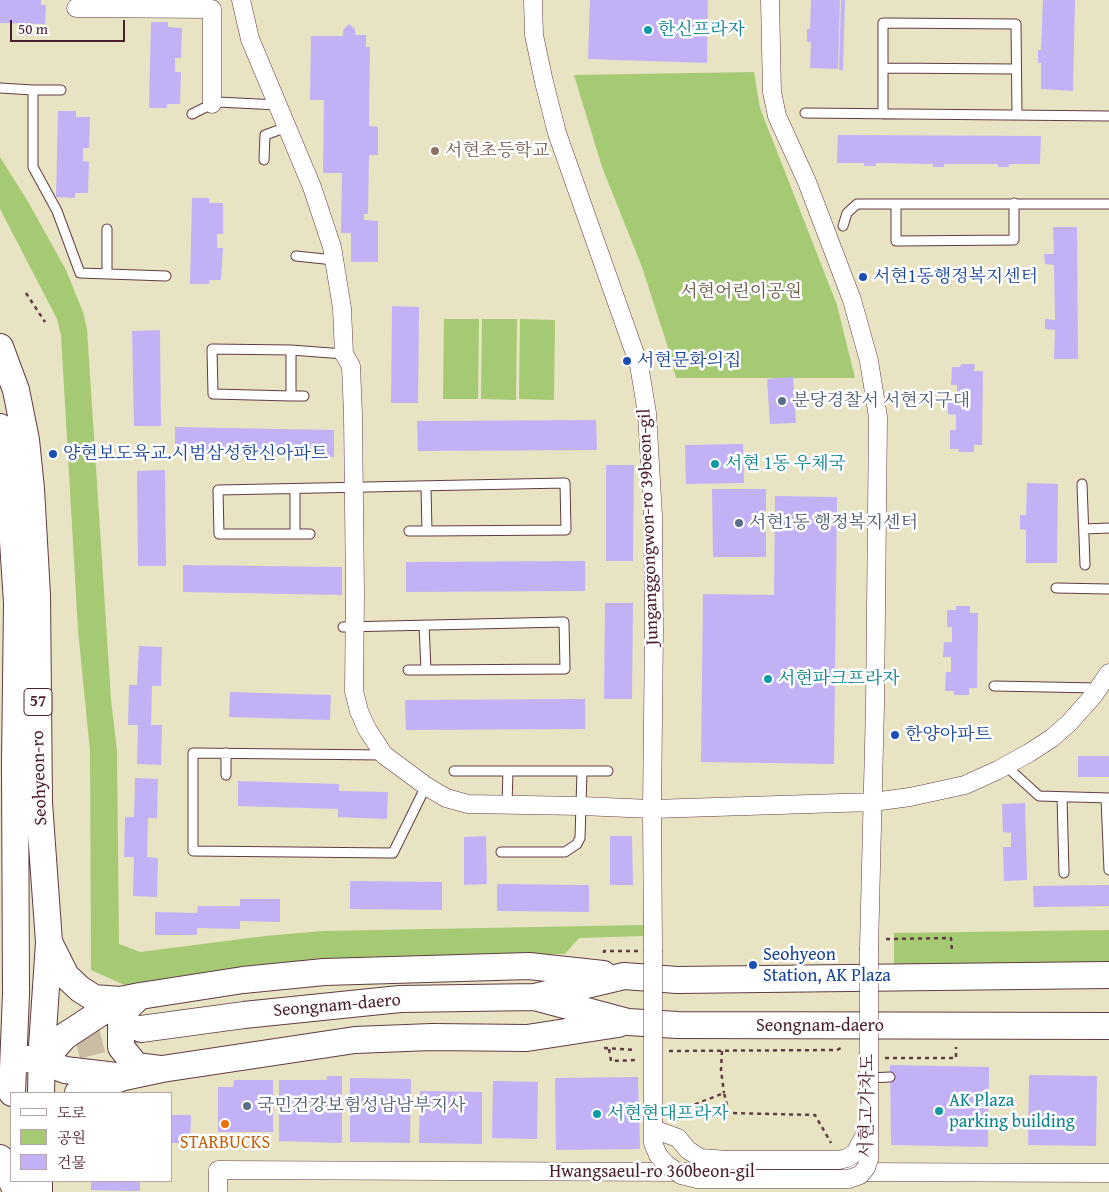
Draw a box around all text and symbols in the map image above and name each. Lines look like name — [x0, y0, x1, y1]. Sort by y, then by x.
scale bar — [12, 10, 128, 42]
text: 50 m — [18, 18, 48, 39]
place label: 한신프라자 — [658, 19, 745, 41]
marker: 한신프라자 — [642, 24, 654, 36]
place label: 서현초등학교 — [445, 140, 549, 162]
marker: 서현초등학교 — [429, 145, 441, 157]
place label: 서현1동행정복지센터 — [873, 266, 1038, 288]
marker: 서현1동행정복지센터 — [857, 271, 869, 283]
park label: 서현어린이공원 — [680, 281, 802, 303]
place label: 서현문화의집 — [637, 350, 741, 372]
marker: 서현문화의집 — [621, 355, 633, 367]
place label: 분당경찰서 서현지구대 — [792, 390, 970, 412]
marker: 분당경찰서 서현지구대 — [776, 395, 788, 407]
street label: Junganggongwon-ro 39beon-gil — [634, 408, 664, 646]
place label: 양현보도육교.시범삼성한신아파트 — [63, 443, 328, 465]
marker: 양현보도육교.시범삼성한신아파트 — [47, 448, 59, 460]
place label: 서현 1동 우체국 — [725, 453, 846, 475]
marker: 서현 1동 우체국 — [709, 458, 721, 470]
place label: 서현1동 행정복지센터 — [749, 512, 918, 534]
marker: 서현1동 행정복지센터 — [733, 517, 745, 529]
place label: 서현파크프라자 — [778, 668, 900, 690]
marker: 서현파크프라자 — [762, 673, 774, 685]
road number: 57 — [24, 689, 52, 716]
place label: 한양아파트 — [905, 724, 992, 746]
marker: 한양아파트 — [889, 729, 901, 741]
street label: Seohyeon-ro — [28, 730, 52, 826]
place label: Seohyeon Station, AK Plaza — [763, 944, 891, 986]
marker: Seohyeon Station, AK Plaza — [747, 959, 759, 971]
street label: Seongnam-daero — [272, 990, 402, 1022]
street label: Seongnam-daero — [756, 1015, 884, 1037]
street label: 서현고가차도 — [856, 1054, 880, 1158]
place label: AK Plaza parking building — [949, 1090, 1075, 1132]
legend — [10, 1092, 172, 1182]
place label: 국민건강보험성남남부지사 — [257, 1095, 466, 1117]
marker: 국민건강보험성남남부지사 — [241, 1100, 253, 1112]
text: 도로 — [57, 1102, 86, 1123]
place label: 서현현대프라자 — [607, 1103, 729, 1125]
marker: AK Plaza parking building — [933, 1105, 945, 1117]
marker: 서현현대프라자 — [591, 1108, 603, 1120]
marker: STARBUCKS — [219, 1118, 231, 1130]
text: 공원 — [57, 1127, 86, 1148]
place label: STARBUCKS — [180, 1132, 270, 1154]
text: 건물 — [57, 1152, 86, 1173]
street label: Hwangsaeul-ro 360beon-gil — [549, 1161, 755, 1183]

